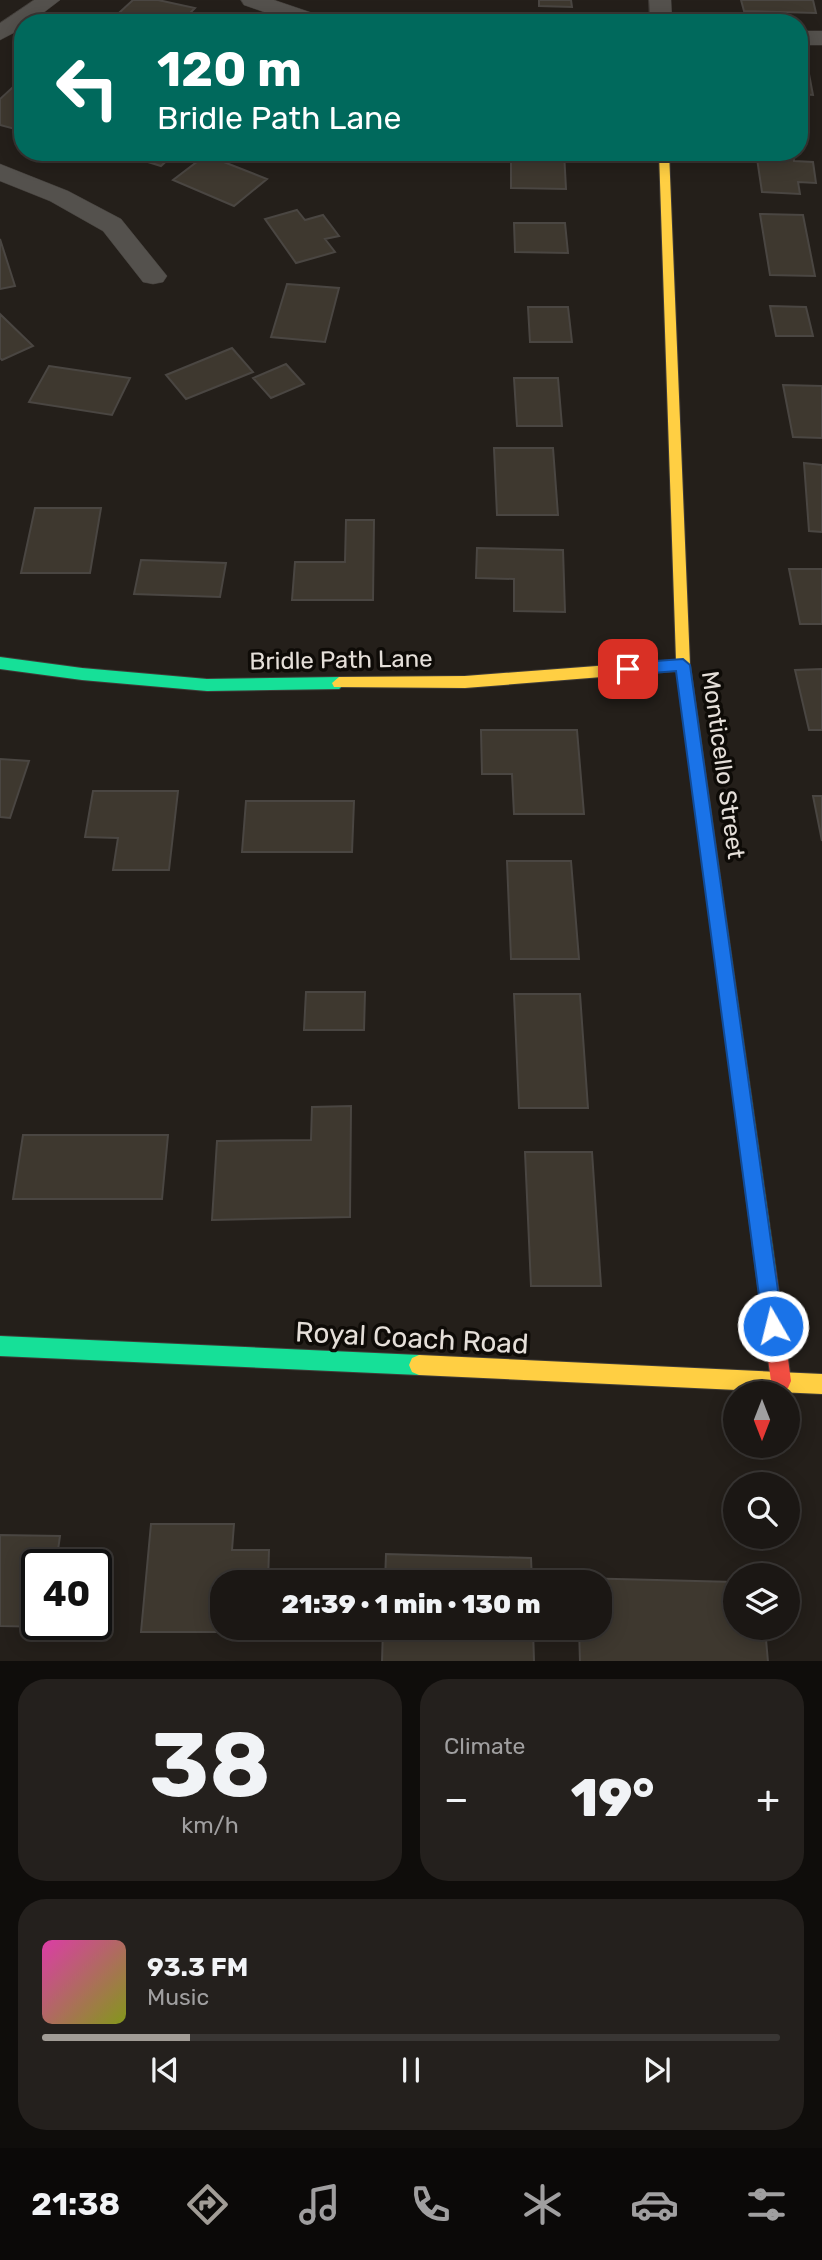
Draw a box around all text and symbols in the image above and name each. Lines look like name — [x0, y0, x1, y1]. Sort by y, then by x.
text: 120 m — [157, 40, 302, 98]
icon: left — [42, 42, 133, 133]
text: Bridle Path Lane — [157, 99, 401, 137]
pin — [598, 639, 658, 699]
street label: Bridle Path Lane — [249, 644, 433, 676]
icon: arrive — [609, 650, 647, 688]
street label: Monticello Street — [696, 669, 750, 861]
position arrow — [736, 1289, 810, 1363]
street label: Royal Coach Road — [294, 1315, 530, 1361]
north arrow — [723, 1381, 800, 1458]
map controls — [723, 1381, 800, 1640]
button: search — [723, 1472, 800, 1549]
speed limit sign: 40 — [21, 1549, 112, 1640]
button: layers — [723, 1563, 800, 1640]
text: 21:39 · 1 min · 130 m — [281, 1589, 541, 1620]
text: 38 — [149, 1711, 271, 1819]
text: Climate — [444, 1732, 525, 1760]
text: 19° — [571, 1767, 654, 1829]
text: − — [444, 1776, 469, 1822]
text: + — [756, 1776, 780, 1822]
text: km/h — [181, 1811, 239, 1839]
text: 93.3 FM — [147, 1952, 248, 1983]
text: Music — [147, 1983, 209, 2011]
icon: previous — [146, 2051, 184, 2089]
icon: pause — [392, 2051, 430, 2089]
icon: next — [638, 2051, 676, 2089]
icon: directions — [183, 2180, 232, 2229]
icon: music — [295, 2180, 344, 2229]
icon: phone — [406, 2180, 455, 2229]
icon: climate — [518, 2180, 567, 2229]
icon: car — [630, 2180, 679, 2229]
icon: filters — [742, 2180, 791, 2229]
text: 21:38 — [31, 2185, 120, 2223]

